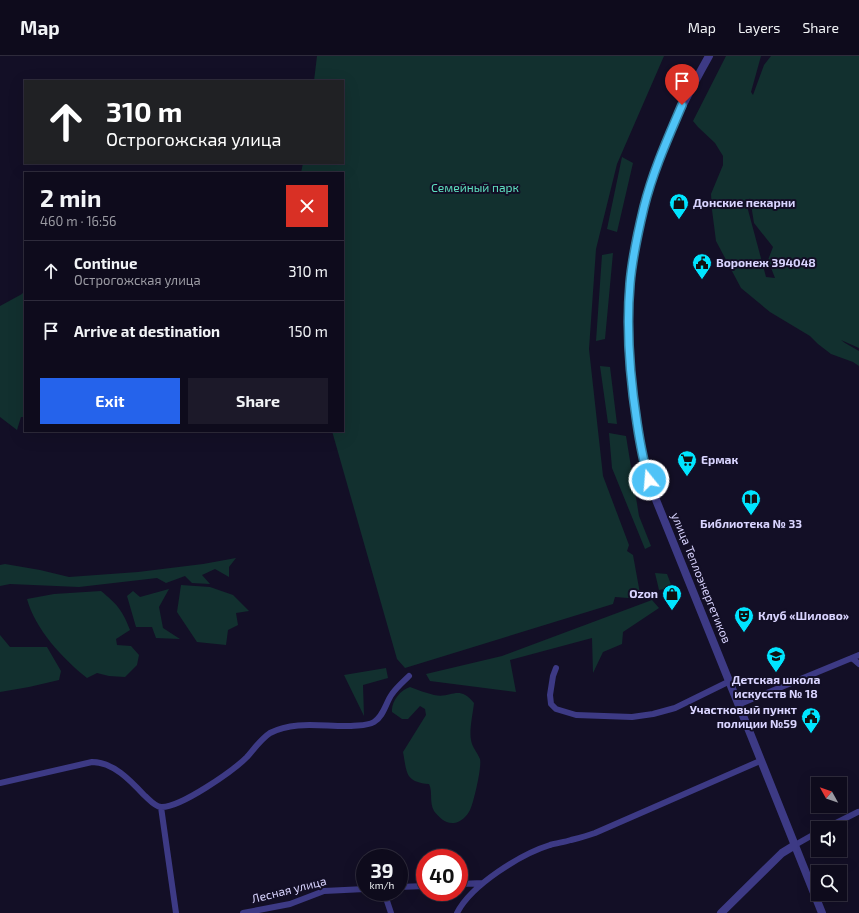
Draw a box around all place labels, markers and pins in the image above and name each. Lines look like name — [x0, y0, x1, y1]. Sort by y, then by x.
pin — [665, 64, 699, 105]
shop icon: Донские пекарни — [668, 192, 690, 220]
place label: Донские пекарни — [693, 195, 795, 209]
public building icon: Воронеж 394048 — [691, 252, 713, 280]
place label: Воронеж 394048 — [716, 255, 816, 269]
supermarket icon: Ермак — [676, 449, 698, 477]
place label: Ермак — [701, 452, 738, 466]
library icon: Библиотека № 33 — [740, 488, 762, 516]
place label: Библиотека № 33 — [700, 516, 802, 530]
shop icon: Ozon — [661, 583, 683, 611]
place label: Ozon — [629, 586, 658, 600]
theatre icon: Клуб «Шилово» — [733, 605, 755, 633]
place label: Клуб «Шилово» — [758, 608, 849, 622]
school or university icon: Детская школа искусств № 18 — [765, 645, 787, 673]
place label: Детская школа искусств № 18 — [732, 672, 820, 700]
place label: Участковый пункт полиции №59 — [690, 702, 797, 730]
public building icon: Участковый пункт полиции №59 — [800, 706, 822, 734]

